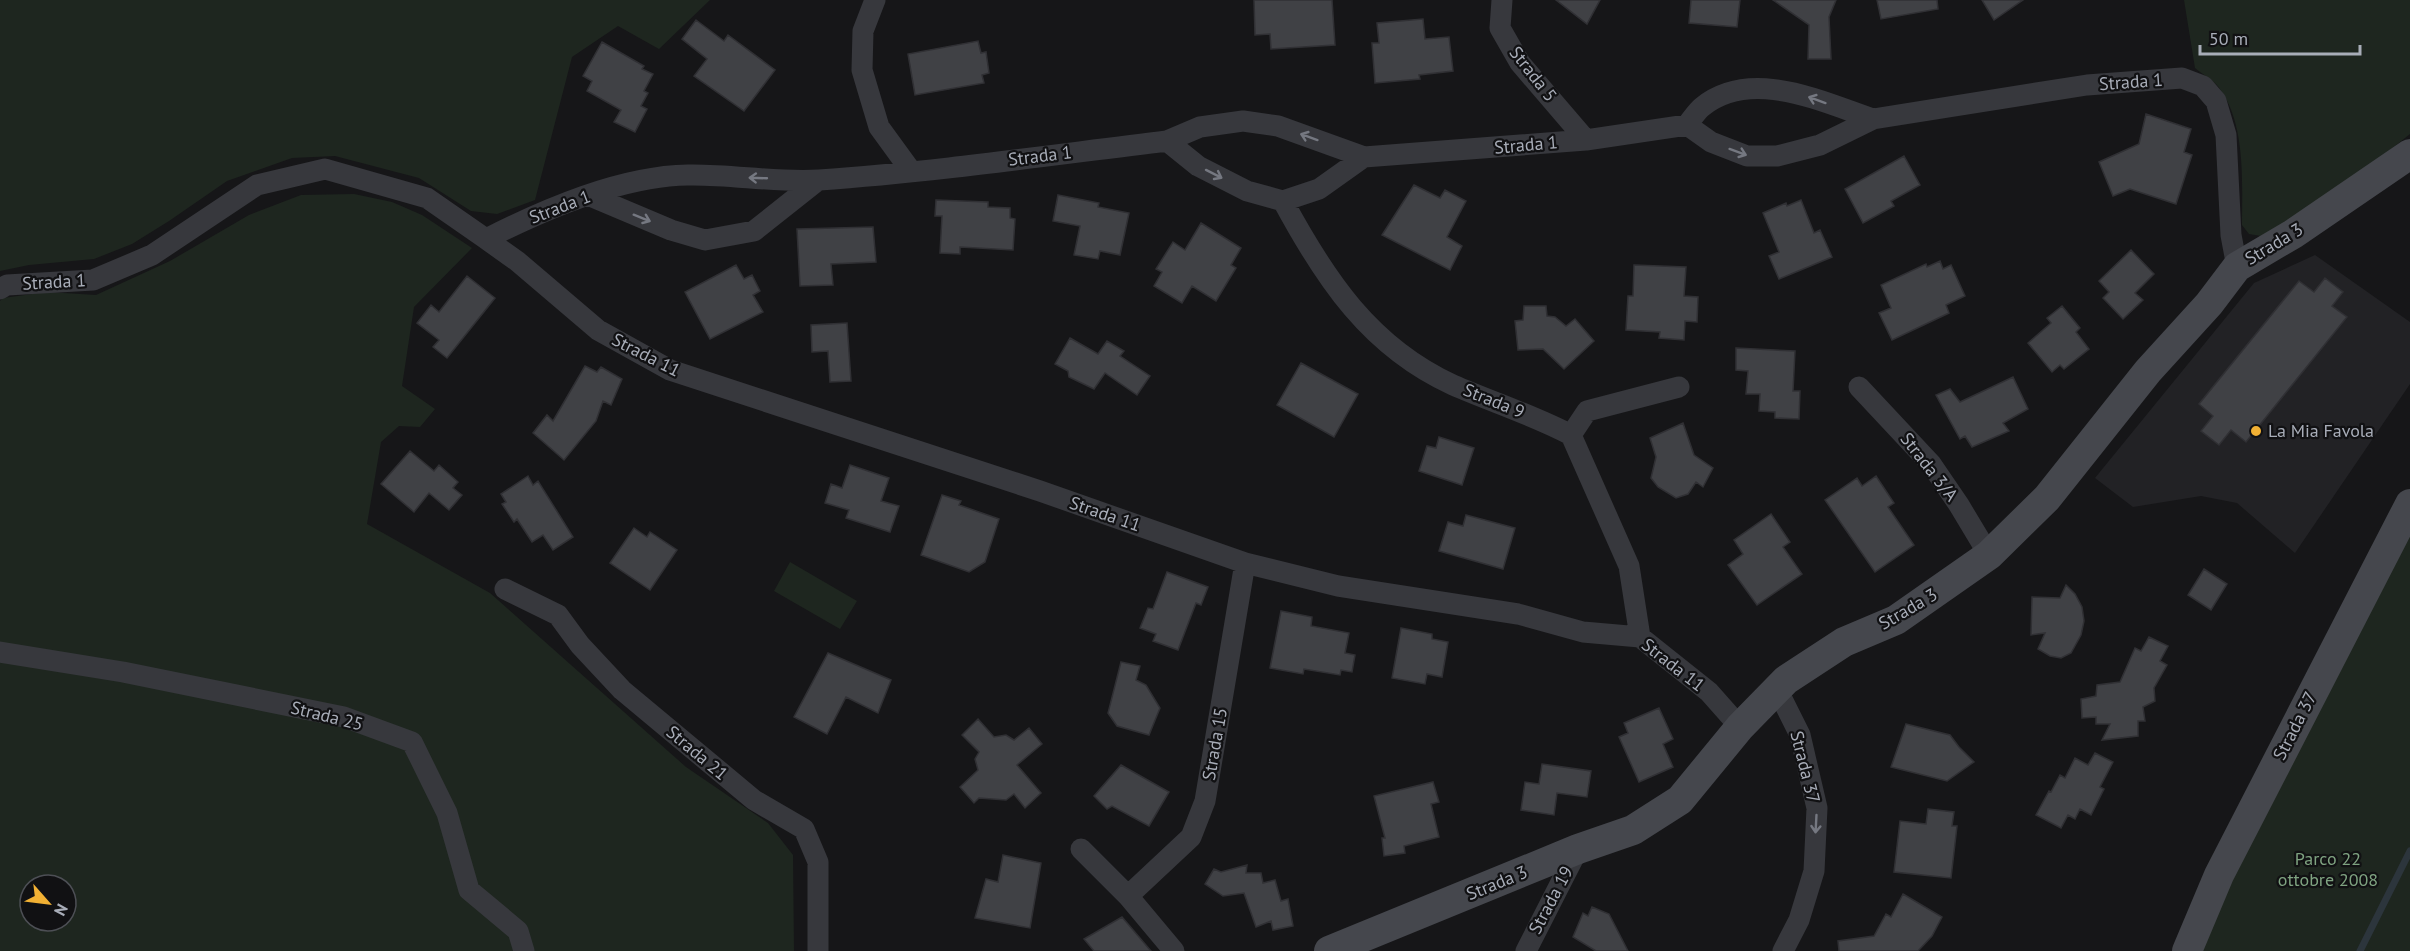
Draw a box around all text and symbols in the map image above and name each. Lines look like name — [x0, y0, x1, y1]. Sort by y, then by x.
scale bar — [2200, 18, 2360, 56]
text: 50 m — [2209, 27, 2248, 50]
street label: Strada 5 — [1505, 41, 1562, 106]
street label: Strada 1 — [2098, 68, 2164, 95]
one-way arrow — [1809, 93, 1827, 104]
street label: Strada 1 — [1493, 130, 1559, 159]
one-way arrow — [1300, 131, 1319, 142]
street label: Strada 1 — [1007, 140, 1073, 171]
one-way arrow — [1728, 147, 1747, 158]
one-way arrow — [1205, 169, 1223, 180]
one-way arrow — [749, 173, 769, 184]
street label: Strada 1 — [526, 184, 594, 229]
one-way arrow — [632, 213, 651, 224]
street label: Strada 3 — [2240, 217, 2307, 270]
street label: Strada 1 — [21, 268, 87, 295]
street label: Strada 11 — [608, 328, 684, 382]
street label: Strada 9 — [1460, 378, 1528, 423]
place label: La Mia Favola — [2268, 419, 2374, 442]
marker: La Mia Favola — [2249, 424, 2263, 438]
street label: Strada 3/A — [1895, 428, 1964, 506]
street label: Strada 11 — [1067, 491, 1144, 536]
street label: Strada 3 — [1874, 583, 1941, 635]
street label: Strada 11 — [1637, 633, 1709, 696]
street label: Strada 37 — [2268, 688, 2322, 764]
street label: Strada 25 — [289, 695, 366, 736]
street label: Strada 15 — [1197, 706, 1232, 782]
street label: Strada 21 — [662, 720, 733, 785]
street label: Strada 37 — [1785, 728, 1826, 805]
one-way arrow — [1810, 814, 1821, 834]
park label: Parco 22 ottobre 2008 — [2278, 847, 2378, 891]
street label: Strada 3 — [1463, 860, 1531, 905]
street label: Strada 19 — [1523, 862, 1578, 938]
north arrow — [18, 873, 78, 933]
text: N — [50, 901, 73, 919]

